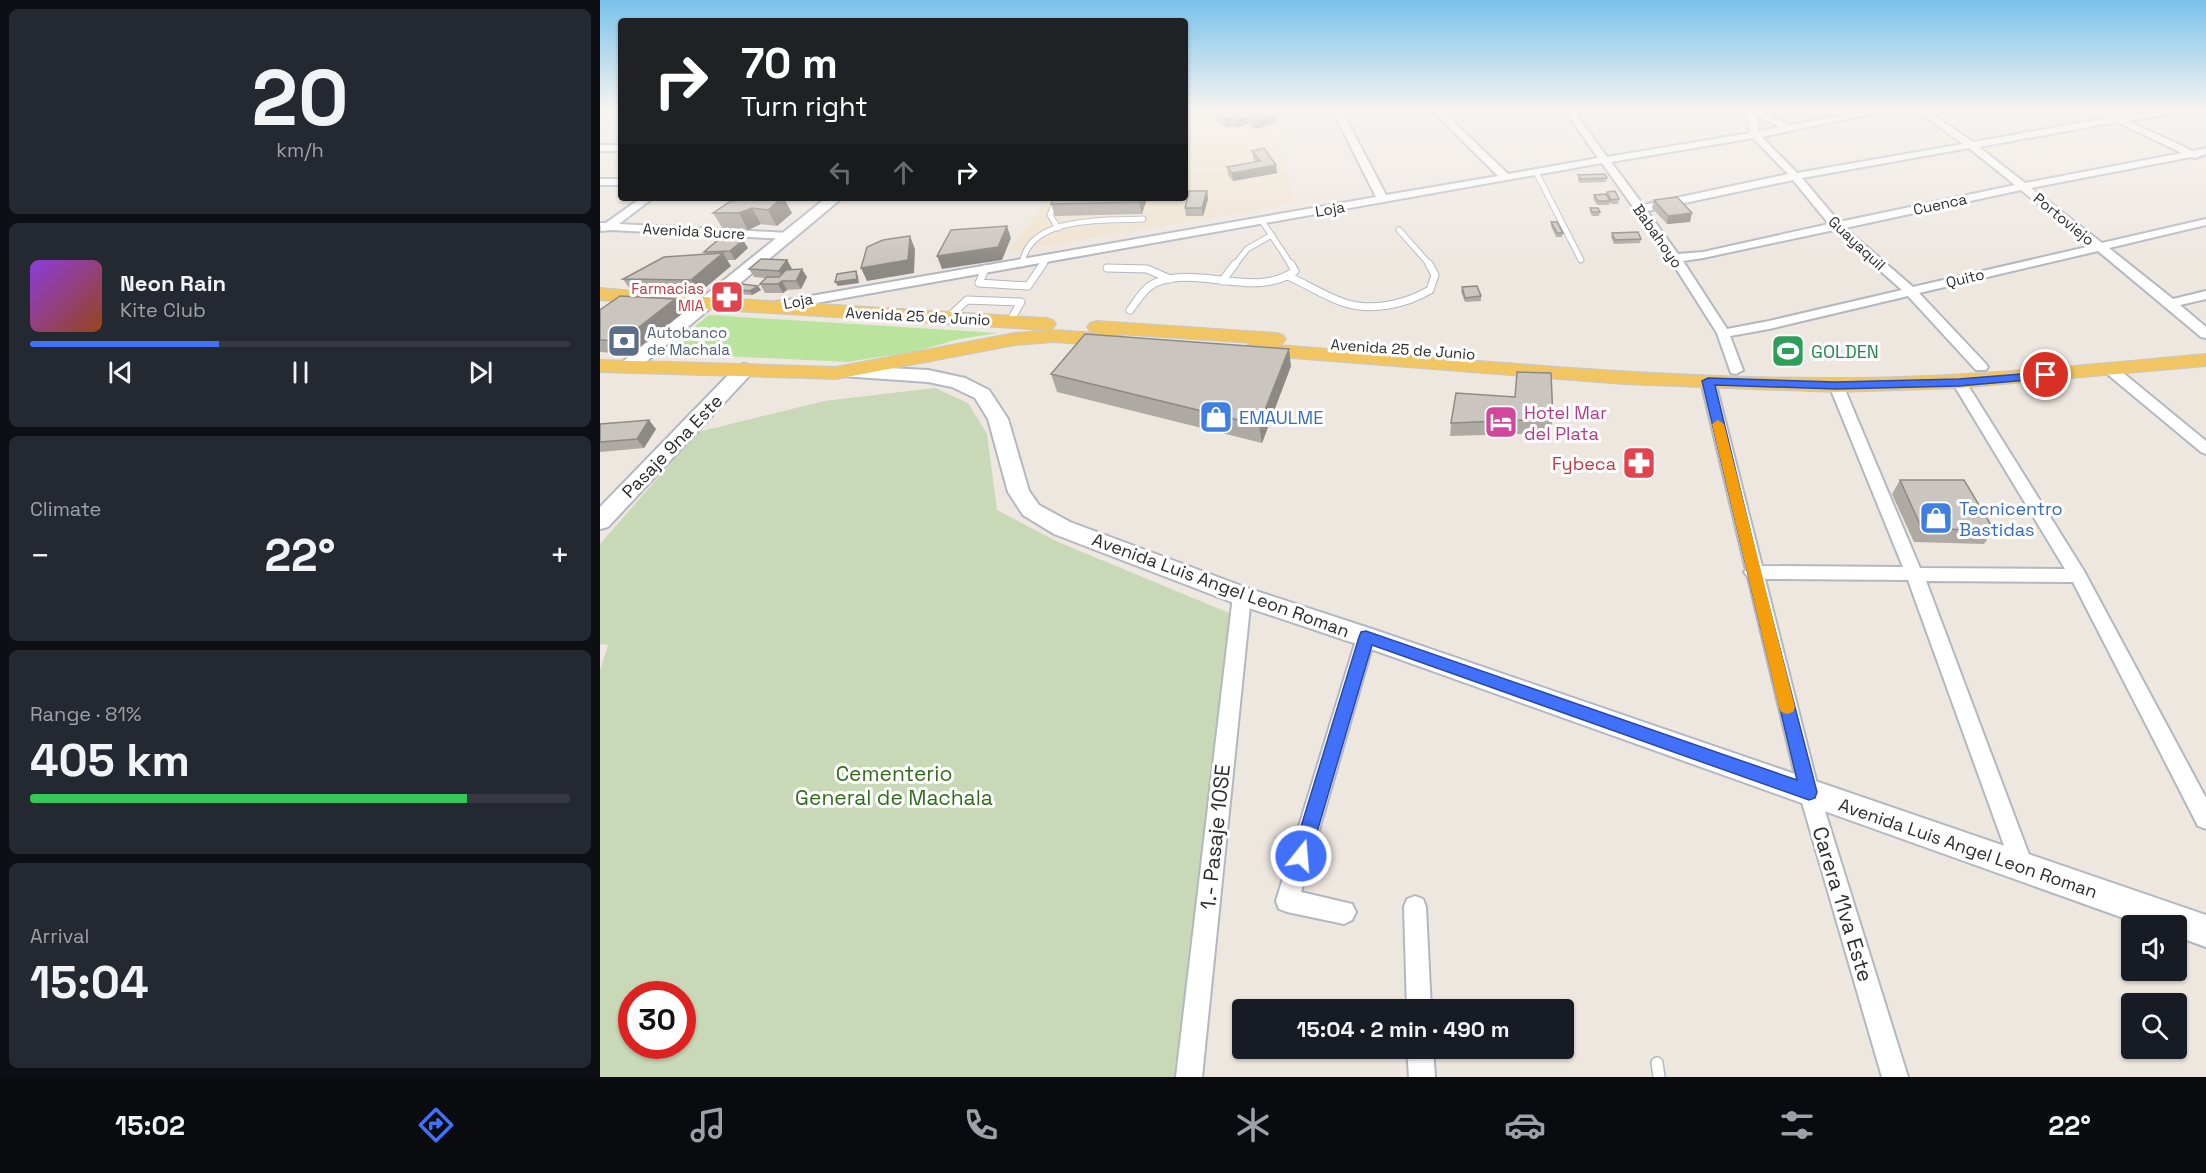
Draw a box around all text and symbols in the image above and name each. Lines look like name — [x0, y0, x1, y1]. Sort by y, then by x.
text: 70 m — [741, 37, 838, 90]
icon: right — [642, 42, 720, 120]
text: 20 — [252, 48, 348, 148]
text: Turn right — [741, 89, 868, 124]
text: km/h — [276, 137, 324, 163]
icon: left — [824, 156, 857, 189]
icon: ahead — [887, 156, 920, 189]
icon: right — [950, 156, 983, 189]
street label: Cuenca — [1911, 189, 1969, 219]
street label: Portoviejo — [2030, 189, 2098, 249]
street label: Loja — [1314, 197, 1347, 221]
street label: Babahoyo — [1629, 200, 1687, 272]
street label: Guayaquil — [1824, 212, 1890, 274]
street label: Avenida Sucre — [642, 219, 746, 243]
street label: Quito — [1944, 264, 1986, 292]
text: Neon Rain — [120, 269, 226, 297]
place label: Farmacias MIA — [631, 279, 705, 315]
pharmacy icon: Farmacias MIA — [709, 279, 745, 315]
street label: Loja — [782, 289, 815, 313]
text: Kite Club — [120, 297, 206, 323]
street label: Avenida 25 de Junio — [845, 303, 991, 329]
bank icon: Autobanco de Machala — [606, 323, 642, 359]
place label: Autobanco de Machala — [647, 323, 730, 359]
sports icon: GOLDEN — [1770, 333, 1806, 369]
street label: Avenida 25 de Junio — [1330, 334, 1476, 364]
place label: GOLDEN — [1811, 340, 1879, 363]
pin — [2020, 349, 2071, 400]
icon: previous — [104, 356, 137, 389]
icon: pause — [284, 356, 317, 389]
icon: next — [464, 356, 497, 389]
icon: arrive — [2029, 358, 2062, 391]
street label: Pasaje 9na Este — [617, 389, 727, 503]
shop icon: EMAULME — [1198, 399, 1234, 435]
place label: Hotel Mar del Plata — [1524, 401, 1607, 445]
hotel icon: Hotel Mar del Plata — [1483, 404, 1519, 440]
place label: EMAULME — [1239, 406, 1323, 429]
pharmacy icon: Fybeca — [1621, 445, 1657, 481]
place label: Fybeca — [1552, 452, 1616, 475]
text: Climate — [30, 496, 101, 522]
place label: Tecnicentro Bastidas — [1959, 497, 2063, 541]
shop icon: Tecnicentro Bastidas — [1918, 500, 1954, 536]
text: 22° — [264, 527, 336, 584]
street label: Avenida Luis Angel Leon Roman — [1089, 528, 1353, 642]
text: − — [30, 535, 50, 577]
text: + — [550, 535, 570, 577]
text: Range · 81% — [30, 701, 141, 727]
text: 405 km — [30, 732, 190, 789]
park label: Cementerio General de Machala — [795, 760, 993, 811]
street label: 1.- Pasaje 10SE — [1194, 763, 1236, 911]
street label: Avenida Luis Angel Leon Roman — [1836, 793, 2100, 903]
street label: Carera 11va Este — [1807, 823, 1879, 985]
position arrow — [1269, 824, 1333, 888]
map controls — [2121, 915, 2187, 1059]
button: sound — [2121, 915, 2187, 981]
text: Arrival — [30, 923, 89, 949]
text: 15:04 — [30, 954, 149, 1011]
speed limit sign: 30 — [618, 981, 696, 1059]
button: search — [2121, 993, 2187, 1059]
text: 15:04 · 2 min · 490 m — [1297, 1015, 1509, 1043]
icon: directions — [415, 1104, 457, 1146]
icon: music — [687, 1104, 729, 1146]
icon: phone — [960, 1104, 1002, 1146]
icon: climate — [1232, 1104, 1274, 1146]
icon: car — [1504, 1104, 1546, 1146]
icon: filters — [1776, 1104, 1818, 1146]
text: 15:02 — [115, 1108, 185, 1143]
text: 22° — [2048, 1108, 2091, 1143]

